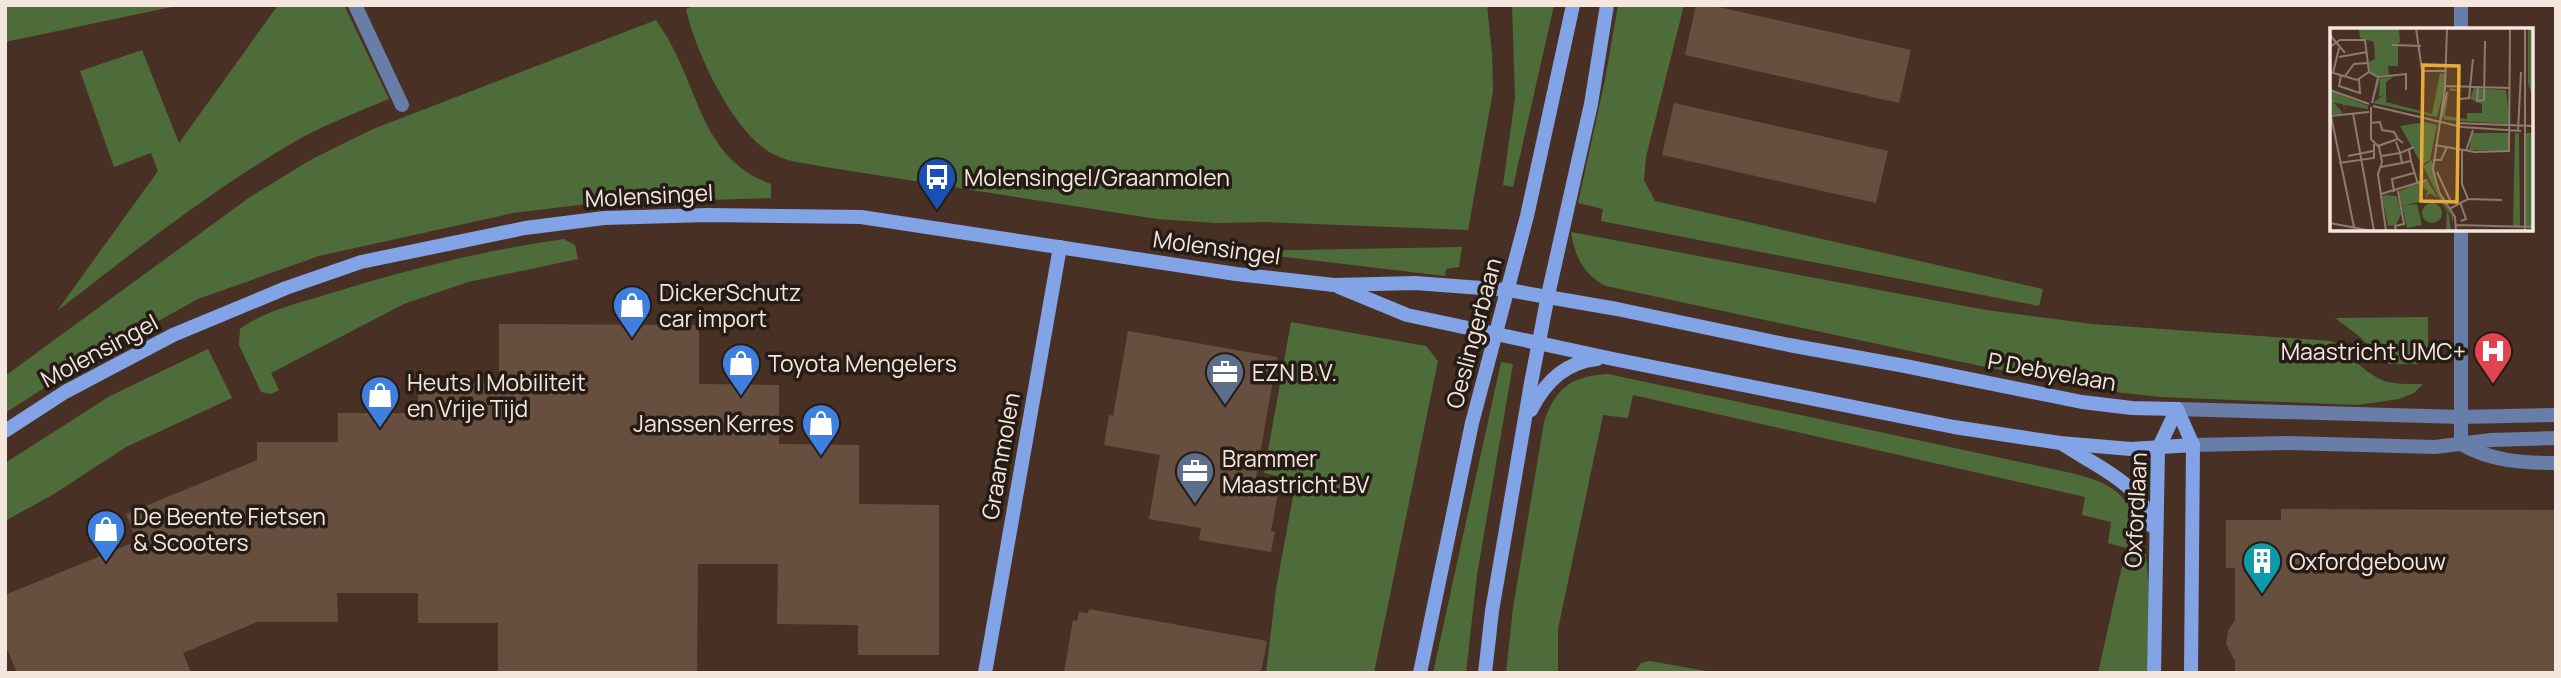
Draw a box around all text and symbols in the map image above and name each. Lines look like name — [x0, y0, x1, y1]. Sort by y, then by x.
inset map — [2330, 28, 2533, 231]
bus stop icon: Molensingel/Graanmolen — [916, 156, 958, 211]
place label: Molensingel/Graanmolen — [964, 161, 1230, 193]
street label: Molensingel — [584, 176, 714, 214]
street label: Molensingel — [1151, 222, 1283, 272]
street label: Oeslingerbaan — [1438, 254, 1508, 412]
place label: DickerSchutz car import — [659, 276, 801, 334]
shop icon: DickerSchutz car import — [611, 284, 653, 339]
street label: Molensingel — [35, 306, 163, 394]
hospital icon: Maastricht UMC+ — [2472, 330, 2514, 385]
place label: Maastricht UMC+ — [2281, 335, 2466, 367]
shop icon: Toyota Mengelers — [720, 342, 762, 397]
street label: P Debyelaan — [1985, 344, 2119, 398]
place label: Toyota Mengelers — [768, 347, 957, 379]
office icon: EZN B.V. — [1204, 351, 1246, 406]
place label: EZN B.V. — [1252, 356, 1337, 388]
place label: Heuts | Mobiliteit en Vrije Tijd — [407, 366, 586, 424]
shop icon: Heuts | Mobiliteit en Vrije Tijd — [359, 374, 401, 429]
street label: Graanmolen — [973, 390, 1027, 522]
shop icon: Janssen Kerres — [800, 402, 842, 457]
place label: Janssen Kerres — [633, 407, 794, 439]
place label: Brammer Maastricht BV — [1222, 442, 1369, 500]
office icon: Brammer Maastricht BV — [1174, 450, 1216, 505]
street label: Oxfordlaan — [2116, 451, 2154, 569]
place label: De Beente Fietsen & Scooters — [133, 500, 326, 558]
shop icon: De Beente Fietsen & Scooters — [85, 508, 127, 563]
building icon: Oxfordgebouw — [2241, 540, 2283, 595]
place label: Oxfordgebouw — [2289, 545, 2446, 577]

